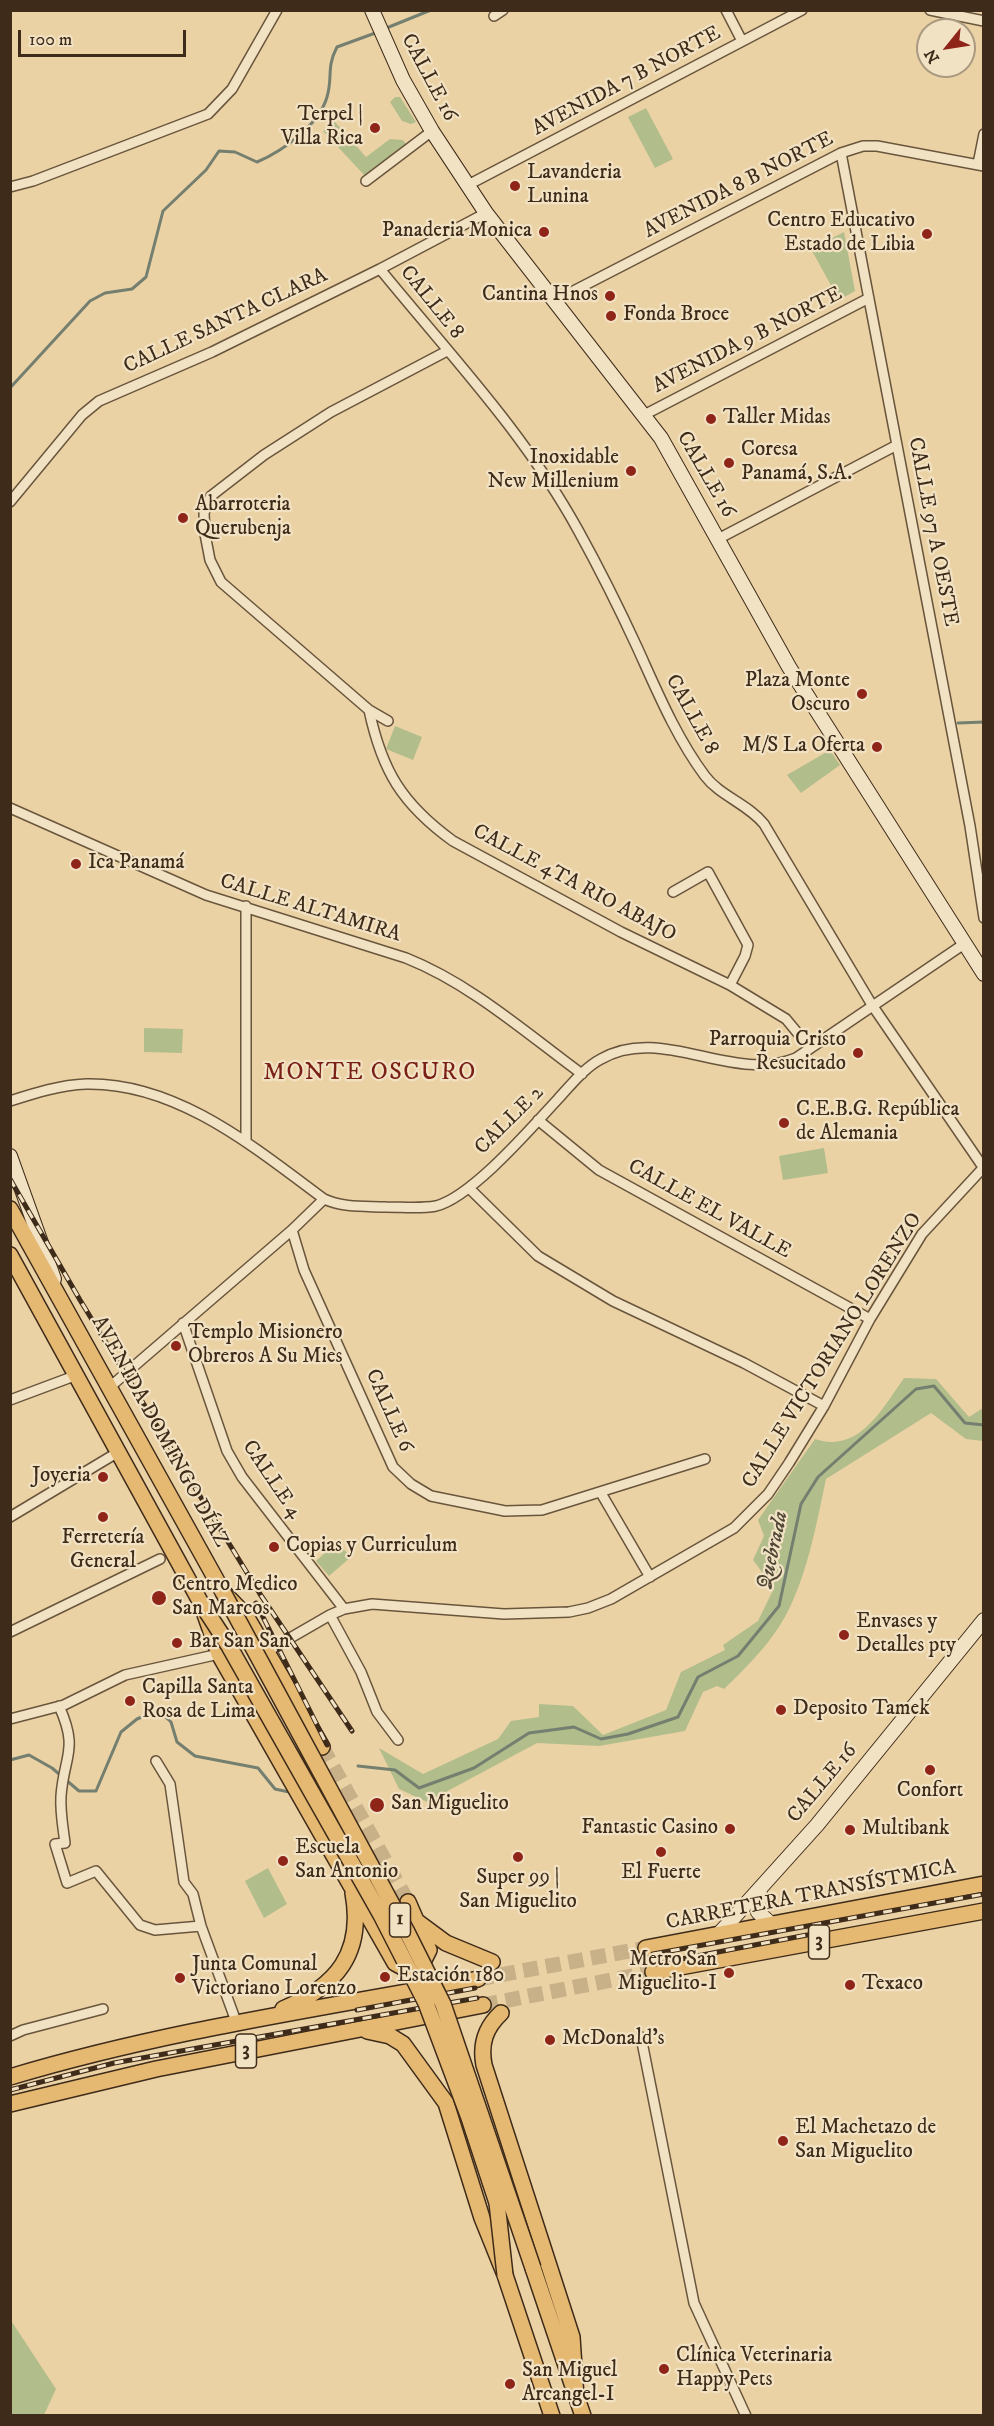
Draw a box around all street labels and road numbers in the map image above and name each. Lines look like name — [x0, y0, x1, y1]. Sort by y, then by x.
street label: AVENIDA 7 B NORTE — [528, 22, 726, 142]
street label: CALLE 16 — [394, 30, 462, 126]
street label: AVENIDA 8 B NORTE — [640, 127, 838, 245]
street label: CALLE 8 — [394, 261, 468, 345]
street label: CALLE SANTA CLARA — [120, 264, 332, 380]
street label: AVENIDA 9 B NORTE — [649, 282, 847, 400]
street label: CALLE 16 — [670, 427, 740, 523]
street label: CALLE 97 A OESTE — [901, 435, 963, 629]
street label: CALLE 8 — [659, 671, 723, 759]
street label: CALLE 4TA RIO ABAJO — [468, 820, 680, 948]
street label: CALLE ALTAMIRA — [217, 869, 403, 949]
street label: CALLE 2 — [470, 1081, 550, 1161]
street label: CALLE EL VALLE — [623, 1155, 795, 1265]
street label: CALLE VICTORIANO LORENZO — [738, 1209, 928, 1493]
street label: AVENIDA DOMINGO DÍAZ — [85, 1312, 233, 1552]
street label: CALLE 6 — [359, 1366, 417, 1456]
street label: CALLE 4 — [236, 1436, 306, 1524]
street label: CALLE 16 — [783, 1739, 863, 1829]
street label: CARRETERA TRANSÍSTMICA — [664, 1856, 958, 1936]
road number: 1 — [390, 1903, 410, 1937]
road number: 3 — [808, 1925, 830, 1959]
road number: 3 — [236, 2034, 256, 2068]

